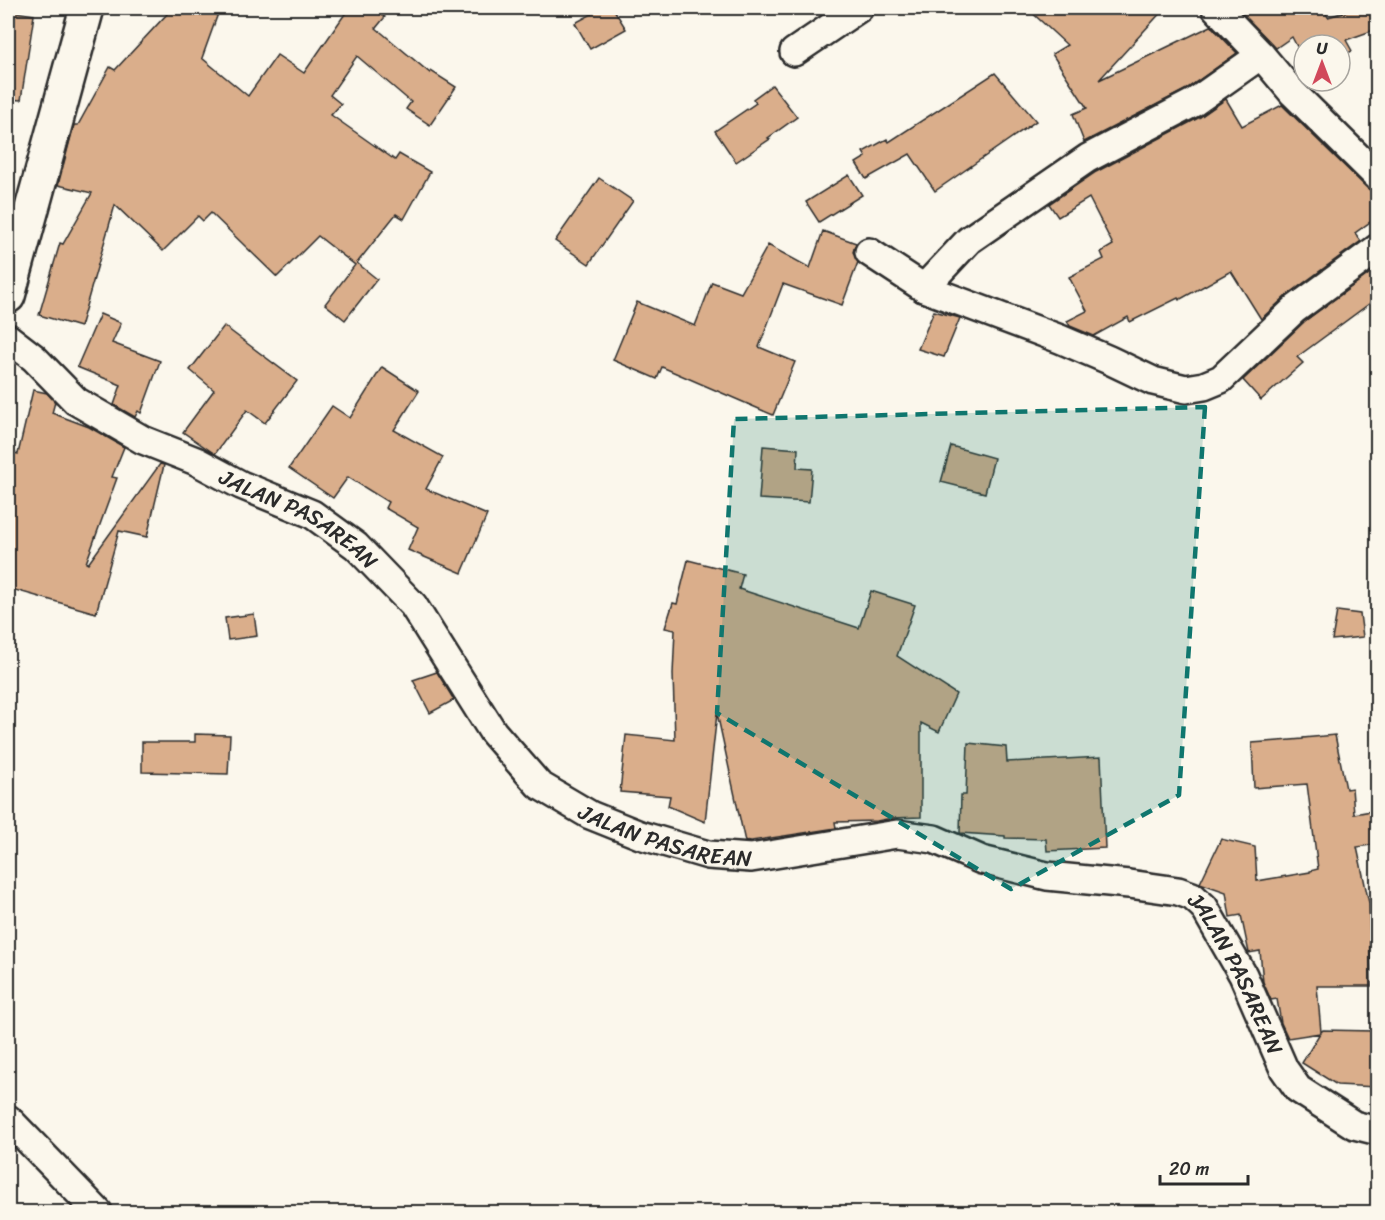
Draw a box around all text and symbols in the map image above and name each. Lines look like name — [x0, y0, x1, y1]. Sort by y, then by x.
north arrow — [1292, 33, 1352, 93]
text: U — [1317, 34, 1329, 63]
street label: JALAN PASAREAN — [211, 457, 388, 578]
street label: JALAN PASAREAN — [570, 792, 753, 878]
street label: JALAN PASAREAN — [1178, 881, 1295, 1060]
scale bar — [1160, 1148, 1248, 1186]
text: 20 m — [1169, 1153, 1209, 1185]

